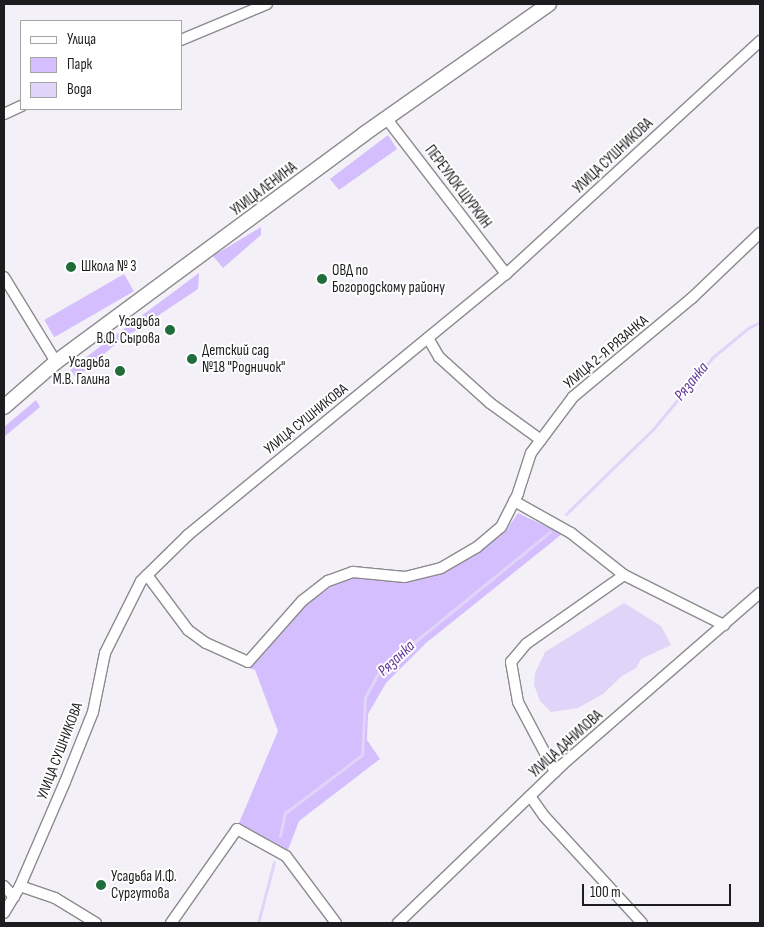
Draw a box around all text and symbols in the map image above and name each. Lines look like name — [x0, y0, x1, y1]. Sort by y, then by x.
legend — [20, 20, 182, 110]
text: Улица — [67, 30, 96, 49]
text: Парк — [67, 55, 92, 74]
text: Вода — [67, 80, 92, 99]
street label: УЛИЦА СУШНИКОВА — [569, 115, 657, 197]
street label: ПЕРЕУЛОК ЩУРКИН — [421, 142, 495, 232]
street label: УЛИЦА ЛЕНИНА — [227, 158, 301, 220]
place label: Школа № 3 — [81, 258, 137, 276]
marker: Школа № 3 — [65, 261, 77, 273]
place label: ОВД по Богородскому району — [332, 261, 445, 296]
marker: ОВД по Богородскому району — [316, 273, 328, 285]
place label: Усадьба В.Ф. Сырова — [96, 312, 160, 347]
street label: УЛИЦА 2-Я РЯЗАНКА — [560, 312, 652, 392]
marker: Усадьба В.Ф. Сырова — [164, 324, 176, 336]
place label: Детский сад №18 "Родничок" — [202, 341, 285, 376]
place label: Усадьба М.В. Галина — [53, 353, 110, 388]
marker: Детский сад №18 "Родничок" — [186, 353, 198, 365]
water label: Рязанка — [671, 359, 713, 405]
marker: Усадьба М.В. Галина — [114, 365, 126, 377]
street label: УЛИЦА СУШНИКОВА — [261, 380, 351, 458]
water label: Рязанка — [374, 637, 420, 681]
street label: УЛИЦА СУШНИКОВА — [33, 700, 87, 802]
street label: УЛИЦА ДАНИЛОВА — [526, 707, 606, 781]
place label: Усадьба И.Ф. Сургутова — [111, 867, 177, 902]
scale bar — [584, 874, 733, 906]
marker: Усадьба И.Ф. Сургутова — [95, 879, 107, 891]
text: 100 m — [590, 883, 621, 902]

